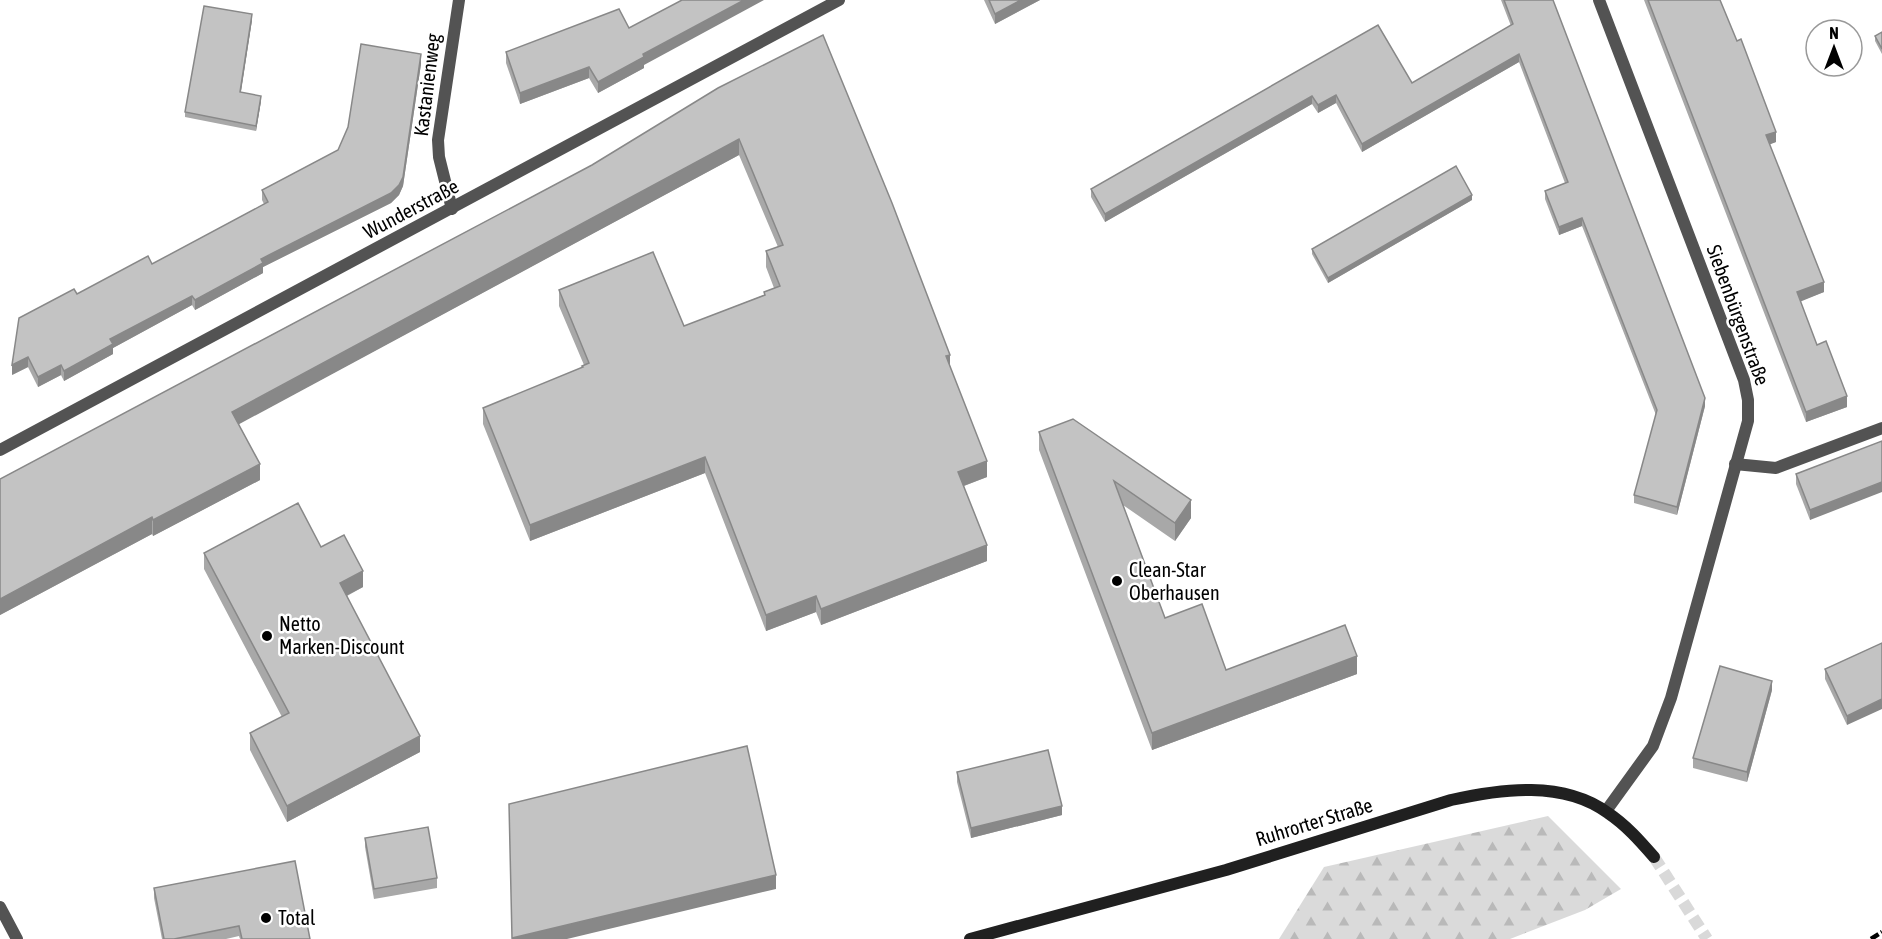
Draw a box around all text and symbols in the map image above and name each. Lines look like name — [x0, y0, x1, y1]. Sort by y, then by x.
north arrow — [1804, 18, 1864, 78]
text: N — [1829, 24, 1839, 42]
street label: Kastanienweg — [409, 32, 444, 138]
street label: Wunderstraße — [359, 174, 462, 243]
street label: Siebenbürgenstraße — [1702, 241, 1775, 388]
place label: Clean-Star Oberhausen — [1129, 558, 1220, 604]
marker: Clean-Star Oberhausen — [1110, 574, 1124, 588]
place label: Netto Marken-Discount — [279, 612, 405, 658]
marker: Netto Marken-Discount — [260, 629, 274, 643]
street label: Ruhrorter Straße — [1253, 793, 1375, 850]
place label: Total — [278, 906, 316, 929]
marker: Total — [259, 911, 273, 925]

